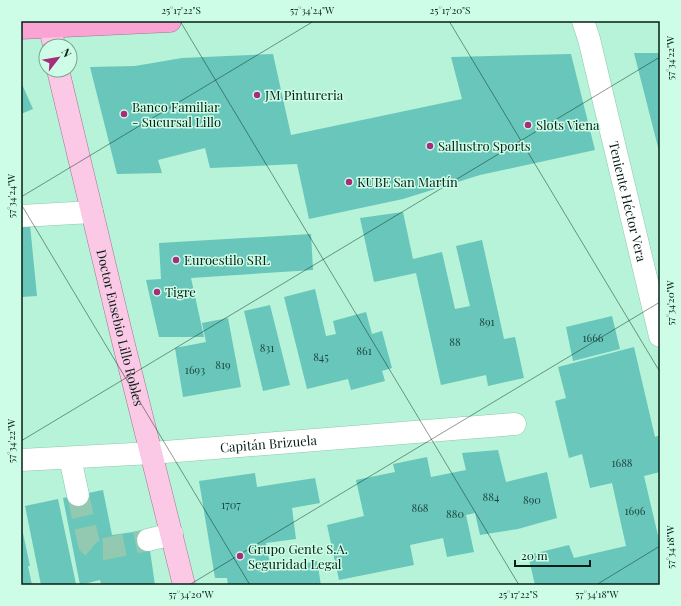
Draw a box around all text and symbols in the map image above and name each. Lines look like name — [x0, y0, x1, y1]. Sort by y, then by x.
text: 25°17'22"S — [161, 3, 201, 17]
text: 57°34'24"W — [290, 3, 335, 17]
text: 25°17'20"S — [430, 3, 470, 17]
text: 57°34'22"W — [663, 35, 677, 80]
north arrow — [38, 38, 78, 78]
text: N — [59, 45, 76, 60]
place label: JM Pintureria — [264, 86, 344, 103]
marker: JM Pintureria — [252, 90, 262, 100]
place label: Banco Familiar - Sucursal Lillo — [132, 98, 221, 130]
marker: Banco Familiar - Sucursal Lillo — [119, 109, 129, 119]
place label: Slots Viena — [536, 116, 600, 133]
marker: Slots Viena — [523, 120, 533, 130]
place label: Sallustro Sports — [438, 137, 531, 154]
street label: Teniente Héctor Vera — [606, 139, 651, 264]
marker: Sallustro Sports — [425, 141, 435, 151]
text: 57°34'24"W — [4, 173, 18, 218]
place label: KUBE San Martín — [357, 173, 458, 190]
marker: KUBE San Martín — [344, 177, 354, 187]
street label: Doctor Eusebio Lillo Robles — [93, 247, 148, 408]
place label: Euroestilo SRL — [184, 251, 270, 268]
marker: Euroestilo SRL — [171, 255, 181, 265]
text: 57°34'20"W — [663, 280, 677, 326]
place label: Tigre — [165, 283, 196, 300]
marker: Tigre — [152, 287, 162, 297]
house number: 891 — [479, 314, 495, 329]
house number: 1666 — [582, 330, 604, 345]
house number: 88 — [449, 334, 461, 349]
house number: 831 — [260, 340, 274, 355]
house number: 861 — [356, 343, 372, 358]
house number: 845 — [313, 349, 329, 364]
house number: 819 — [215, 357, 231, 372]
house number: 1693 — [185, 362, 205, 377]
text: 57°34'22"W — [4, 418, 18, 463]
street label: Capitán Brizuela — [219, 431, 318, 456]
house number: 1688 — [611, 455, 633, 470]
house number: 884 — [483, 489, 500, 504]
house number: 890 — [523, 492, 541, 507]
house number: 1707 — [221, 497, 241, 512]
house number: 868 — [411, 500, 429, 515]
house number: 1696 — [624, 503, 646, 518]
house number: 880 — [446, 506, 464, 521]
text: 57°34'18"W — [663, 524, 677, 569]
place label: Grupo Gente S.A. Seguridad Legal — [248, 540, 348, 572]
scale bar — [515, 542, 590, 568]
text: 20 m — [521, 547, 548, 563]
marker: Grupo Gente S.A. Seguridad Legal — [235, 551, 245, 561]
text: 57°34'20"W — [168, 587, 214, 601]
text: 25°17'22"S — [498, 587, 538, 601]
text: 57°34'18"W — [575, 587, 620, 601]

